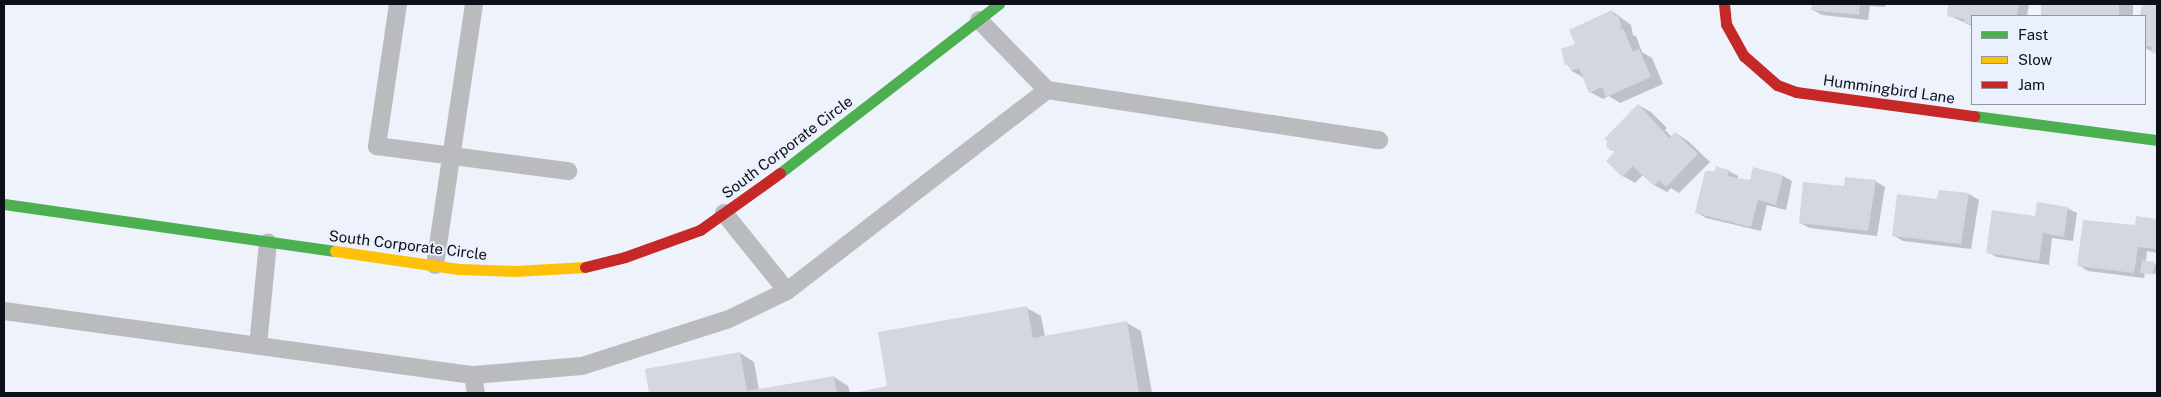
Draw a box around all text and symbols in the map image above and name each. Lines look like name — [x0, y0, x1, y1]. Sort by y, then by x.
legend — [1971, 15, 2146, 105]
text: Fast — [2018, 26, 2048, 43]
text: Slow — [2018, 51, 2052, 68]
street label: Hummingbird Lane — [1822, 71, 1956, 107]
text: Jam — [2018, 76, 2045, 93]
street label: South Corporate Circle — [718, 92, 856, 202]
street label: South Corporate Circle — [328, 226, 488, 264]

